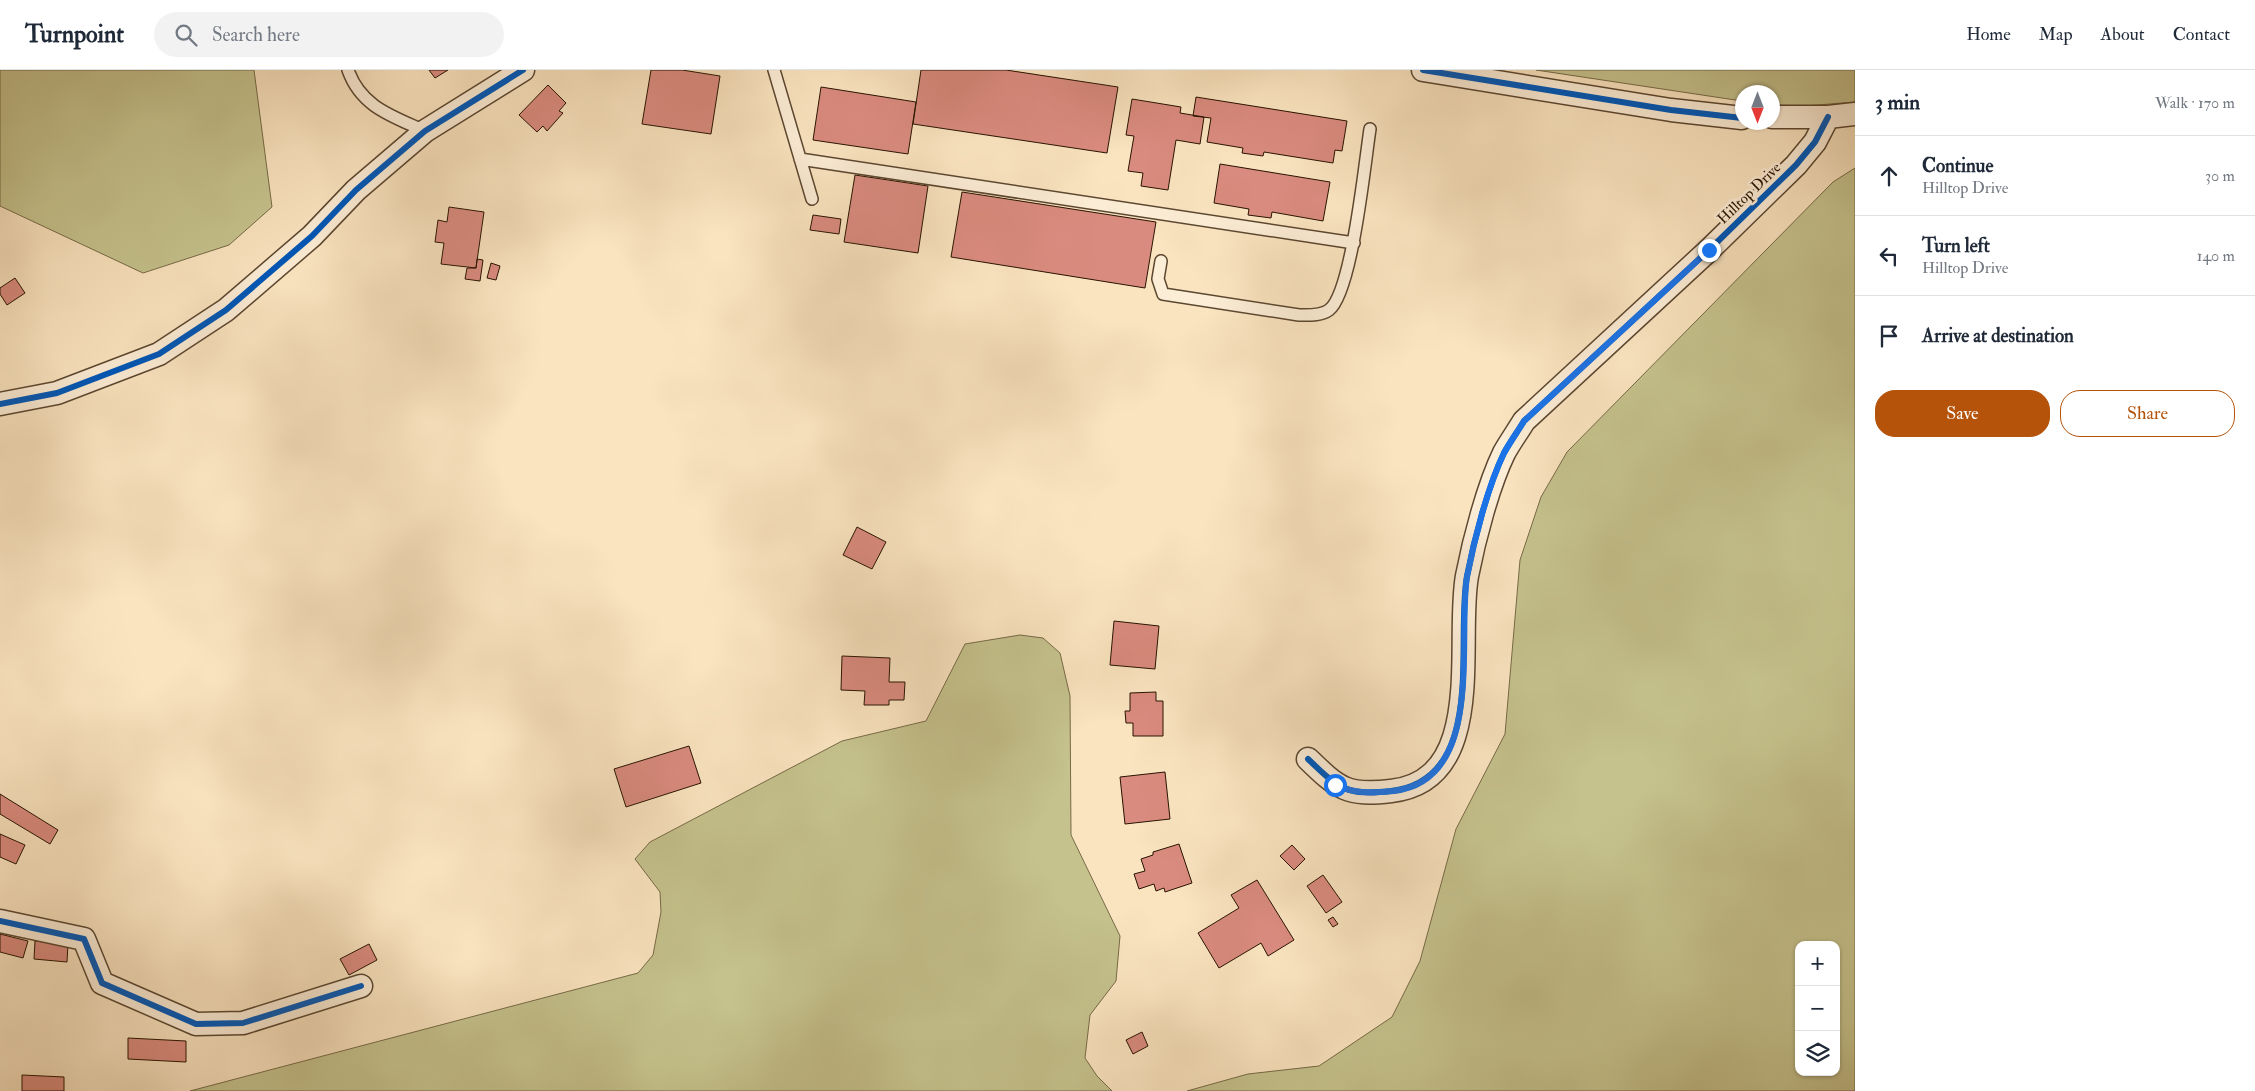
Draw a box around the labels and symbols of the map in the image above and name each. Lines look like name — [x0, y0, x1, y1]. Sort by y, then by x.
north arrow — [1735, 85, 1780, 130]
street label: Hilltop Drive — [1714, 158, 1786, 229]
route end — [1698, 239, 1721, 262]
route start — [1324, 774, 1347, 797]

